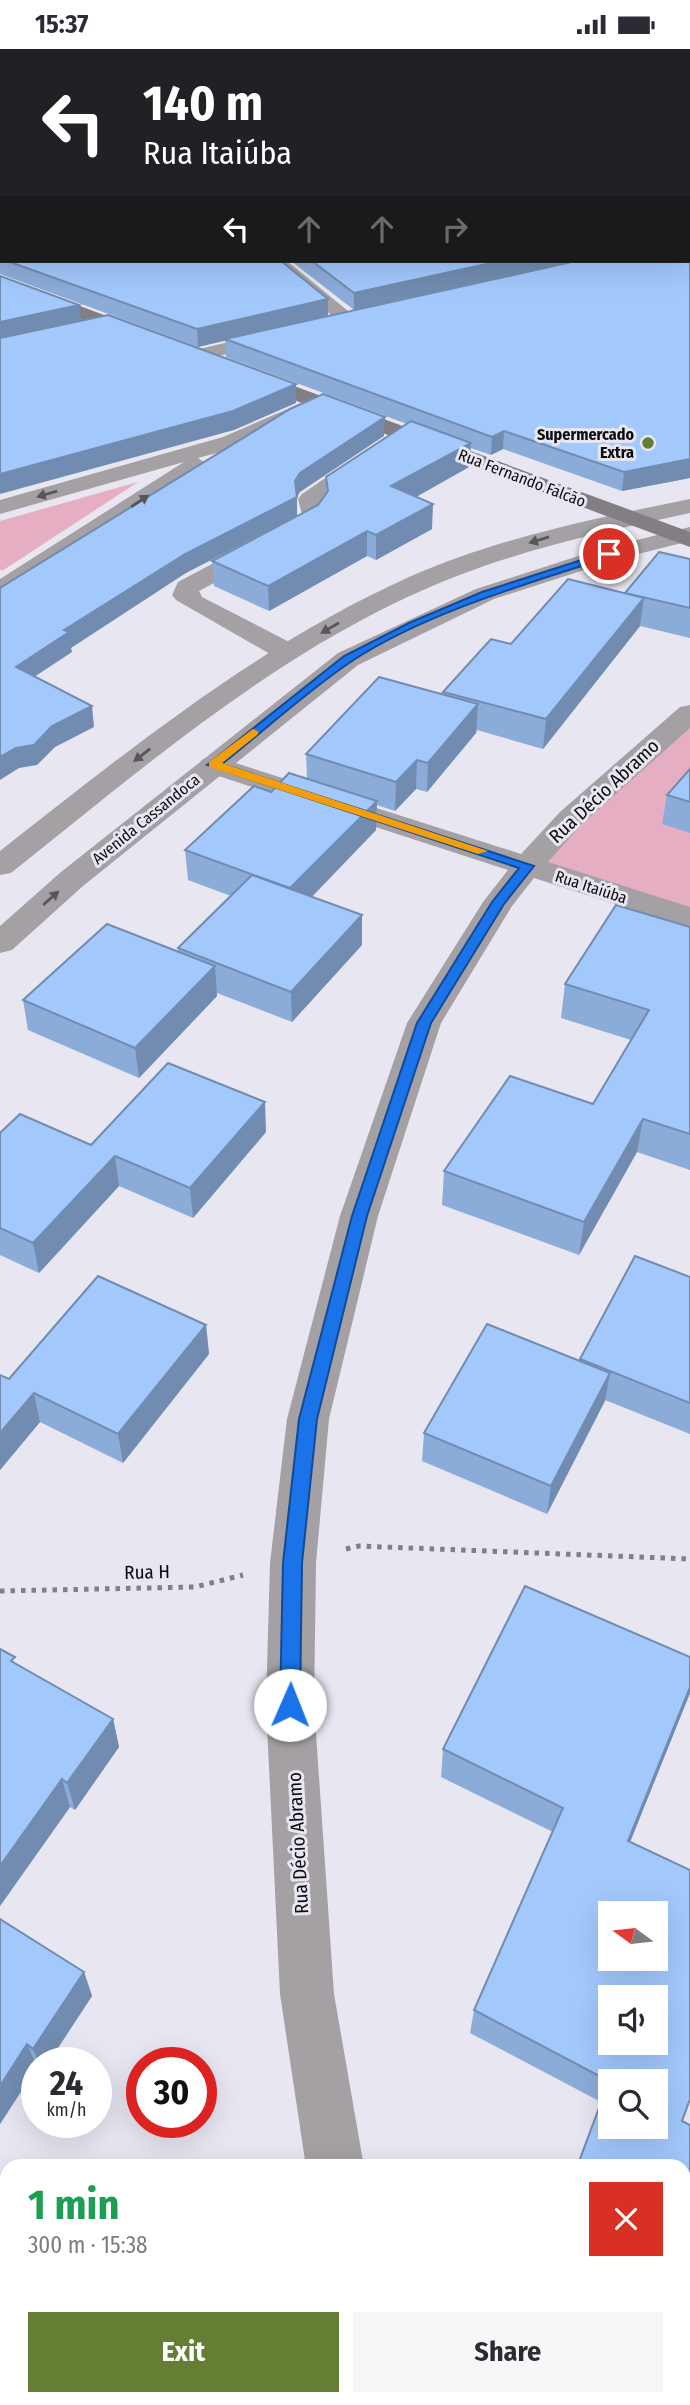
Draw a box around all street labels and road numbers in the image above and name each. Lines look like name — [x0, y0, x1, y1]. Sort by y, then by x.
street label: Rua Fernando Falcão — [456, 445, 588, 511]
street label: Rua Décio Abramo — [544, 734, 664, 848]
street label: Avenida Cassandoca — [88, 770, 204, 868]
street label: Rua Itaiúba — [553, 866, 629, 908]
street label: Rua H — [124, 1560, 170, 1584]
street label: Rua Décio Abramo — [283, 1772, 313, 1914]

